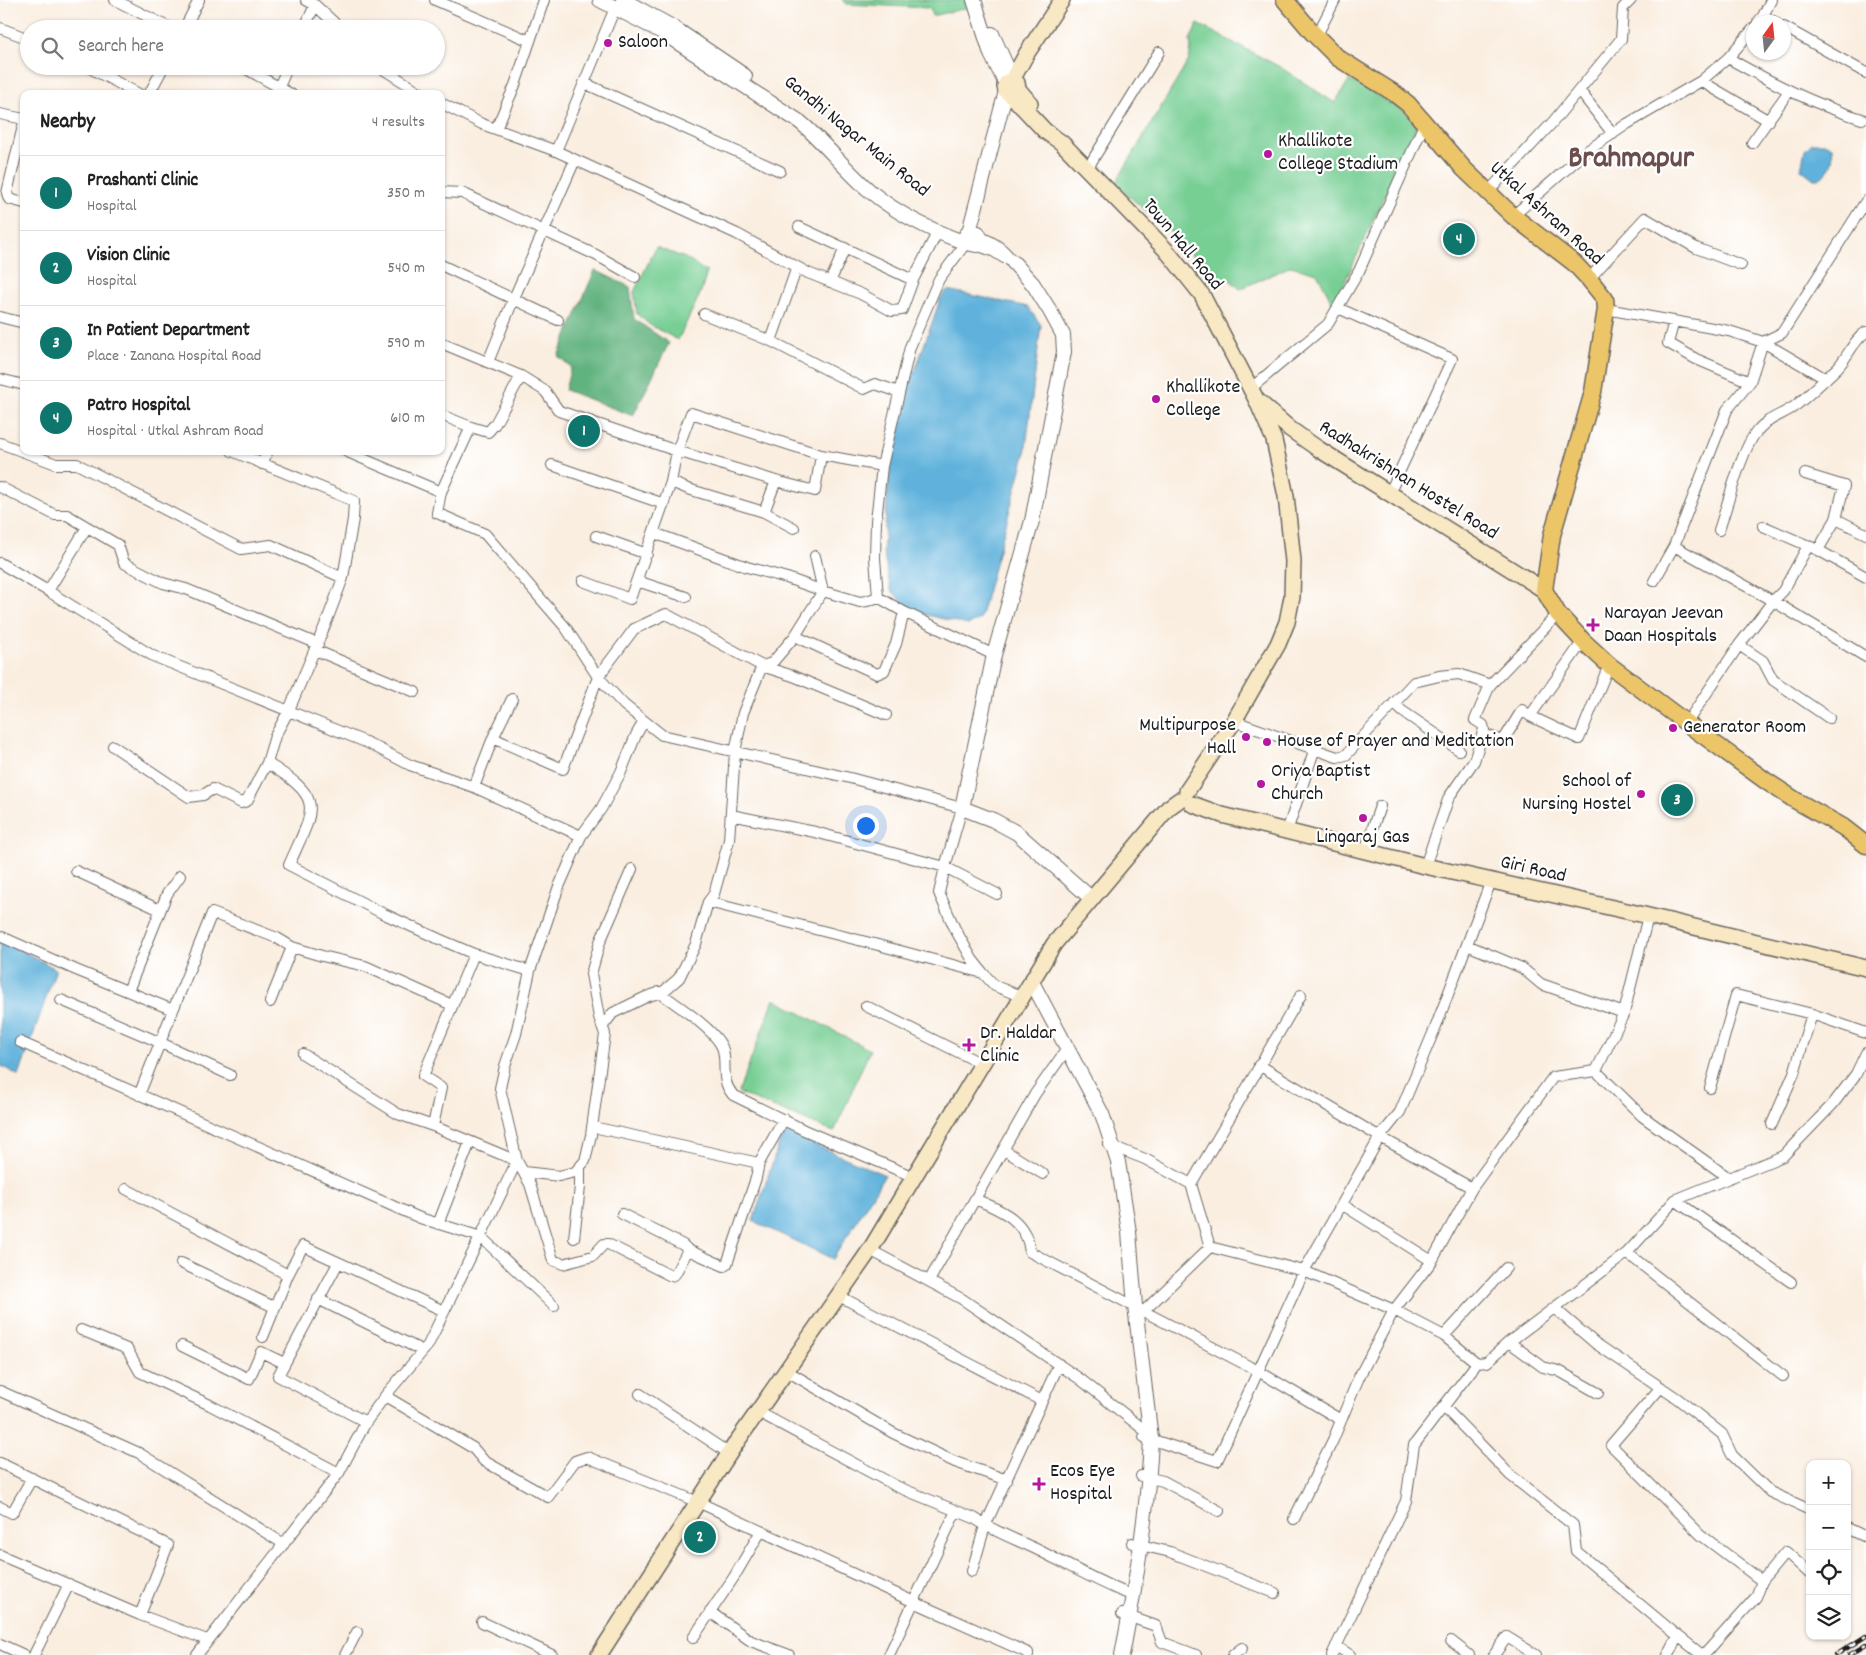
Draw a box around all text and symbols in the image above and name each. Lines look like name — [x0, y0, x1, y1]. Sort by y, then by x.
north arrow — [1746, 15, 1791, 60]
search box — [20, 20, 445, 75]
place label: Saloon — [618, 29, 668, 57]
icon: search — [38, 34, 66, 62]
text: Search here — [78, 34, 164, 61]
marker: Saloon — [602, 37, 614, 49]
street label: Gandhi Nagar Main Road — [777, 69, 935, 205]
text: Nearby — [40, 108, 95, 138]
text: 4 results — [372, 111, 425, 134]
place label: Khallikote College Stadium — [1278, 128, 1398, 179]
district label: Brahmapur — [1568, 139, 1695, 182]
marker: Khallikote College Stadium — [1262, 148, 1274, 160]
street label: Utkal Ashram Road — [1483, 155, 1609, 273]
text: Prashanti Clinic — [87, 168, 198, 195]
text: 1 — [54, 182, 58, 205]
text: 350 m — [387, 182, 425, 205]
street label: Town Hall Road — [1135, 193, 1229, 297]
text: Hospital — [87, 195, 137, 218]
pin: 4 — [1443, 220, 1475, 258]
text: Vision Clinic — [87, 243, 170, 270]
text: 2 — [53, 257, 60, 280]
text: 540 m — [388, 257, 425, 280]
text: Hospital — [87, 270, 137, 293]
text: In Patient Department — [87, 318, 250, 345]
text: 3 — [52, 332, 60, 355]
text: 590 m — [387, 332, 425, 355]
text: Place · Zanana Hospital Road — [87, 345, 261, 368]
place label: Khallikote College — [1166, 374, 1240, 425]
text: Patro Hospital — [87, 393, 190, 420]
marker: Khallikote College — [1150, 393, 1162, 405]
text: 4 — [53, 407, 59, 430]
text: 610 m — [390, 407, 425, 430]
pin: 1 — [568, 412, 600, 450]
street label: Radhakrishnan Hostel Road — [1313, 414, 1503, 548]
text: Hospital · Utkal Ashram Road — [87, 420, 264, 443]
place label: Narayan Jeevan Daan Hospitals — [1604, 600, 1723, 651]
marker: Narayan Jeevan Daan Hospitals — [1586, 618, 1600, 632]
place label: Multipurpose Hall — [1139, 712, 1236, 763]
place label: Generator Room — [1683, 714, 1806, 742]
marker: Generator Room — [1667, 722, 1679, 734]
place label: House of Prayer and Meditation — [1277, 728, 1514, 756]
marker: Multipurpose Hall — [1240, 731, 1252, 743]
marker: House of Prayer and Meditation — [1261, 736, 1273, 748]
place label: Oriya Baptist Church — [1271, 758, 1371, 809]
place label: School of Nursing Hostel — [1522, 768, 1632, 819]
marker: Oriya Baptist Church — [1255, 778, 1267, 790]
pin: 3 — [1661, 781, 1693, 819]
marker: School of Nursing Hostel — [1635, 788, 1647, 800]
marker: Lingaraj Gas — [1357, 812, 1369, 824]
your location — [853, 813, 879, 839]
place label: Lingaraj Gas — [1316, 824, 1410, 852]
street label: Giri Road — [1497, 849, 1569, 891]
place label: Dr. Haldar Clinic — [980, 1020, 1057, 1071]
marker: Dr. Haldar Clinic — [962, 1038, 976, 1052]
place label: Ecos Eye Hospital — [1050, 1458, 1115, 1509]
map controls — [1806, 1460, 1851, 1640]
button: + — [1806, 1460, 1851, 1505]
marker: Ecos Eye Hospital — [1032, 1477, 1046, 1491]
button: − — [1806, 1505, 1851, 1550]
pin: 2 — [684, 1518, 716, 1556]
button: locate — [1806, 1550, 1851, 1595]
button: layers — [1806, 1595, 1851, 1640]

